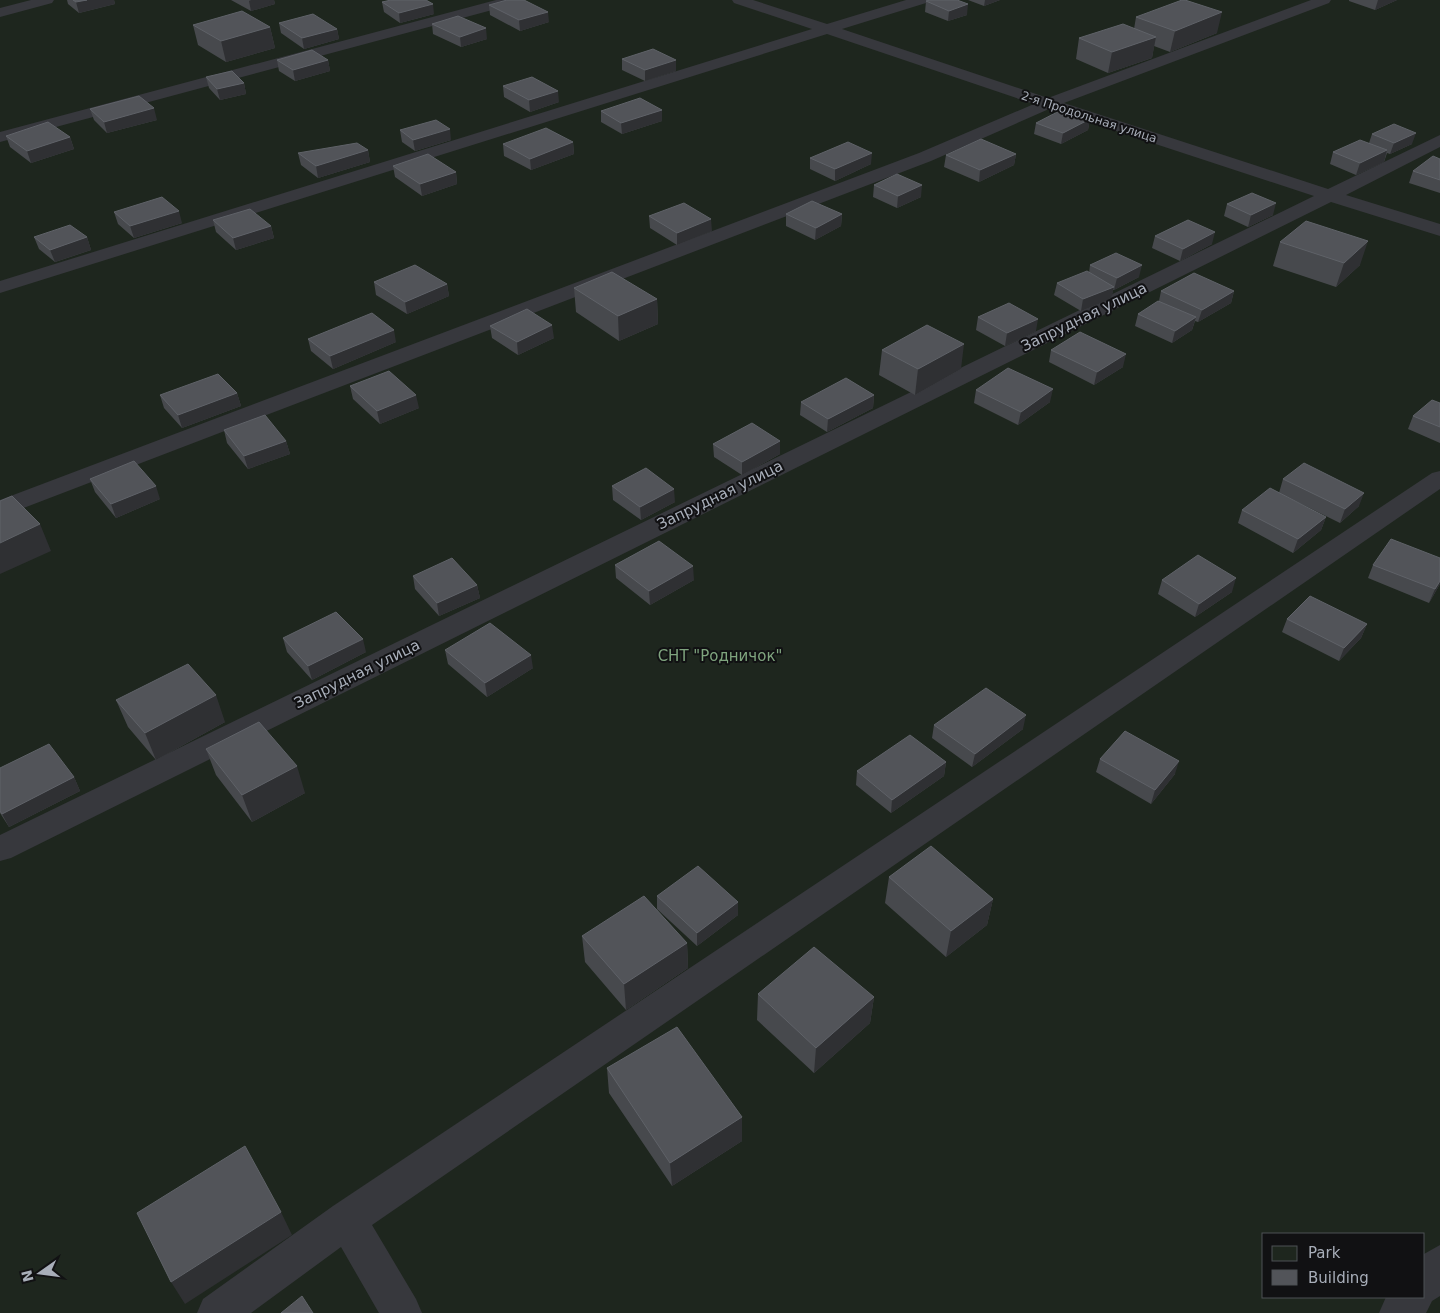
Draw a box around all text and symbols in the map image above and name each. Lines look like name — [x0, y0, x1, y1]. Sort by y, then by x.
street label: 2-я Продольная улица — [1019, 88, 1159, 146]
street label: Запрудная улица — [1018, 279, 1150, 355]
street label: Запрудная улица — [654, 457, 786, 533]
street label: Запрудная улица — [291, 636, 423, 712]
park label: СНТ "Родничок" — [658, 647, 782, 665]
legend — [1262, 1233, 1425, 1298]
text: Park — [1308, 1244, 1341, 1262]
north arrow — [15, 1248, 65, 1298]
text: N — [18, 1269, 37, 1284]
text: Building — [1308, 1269, 1369, 1287]

